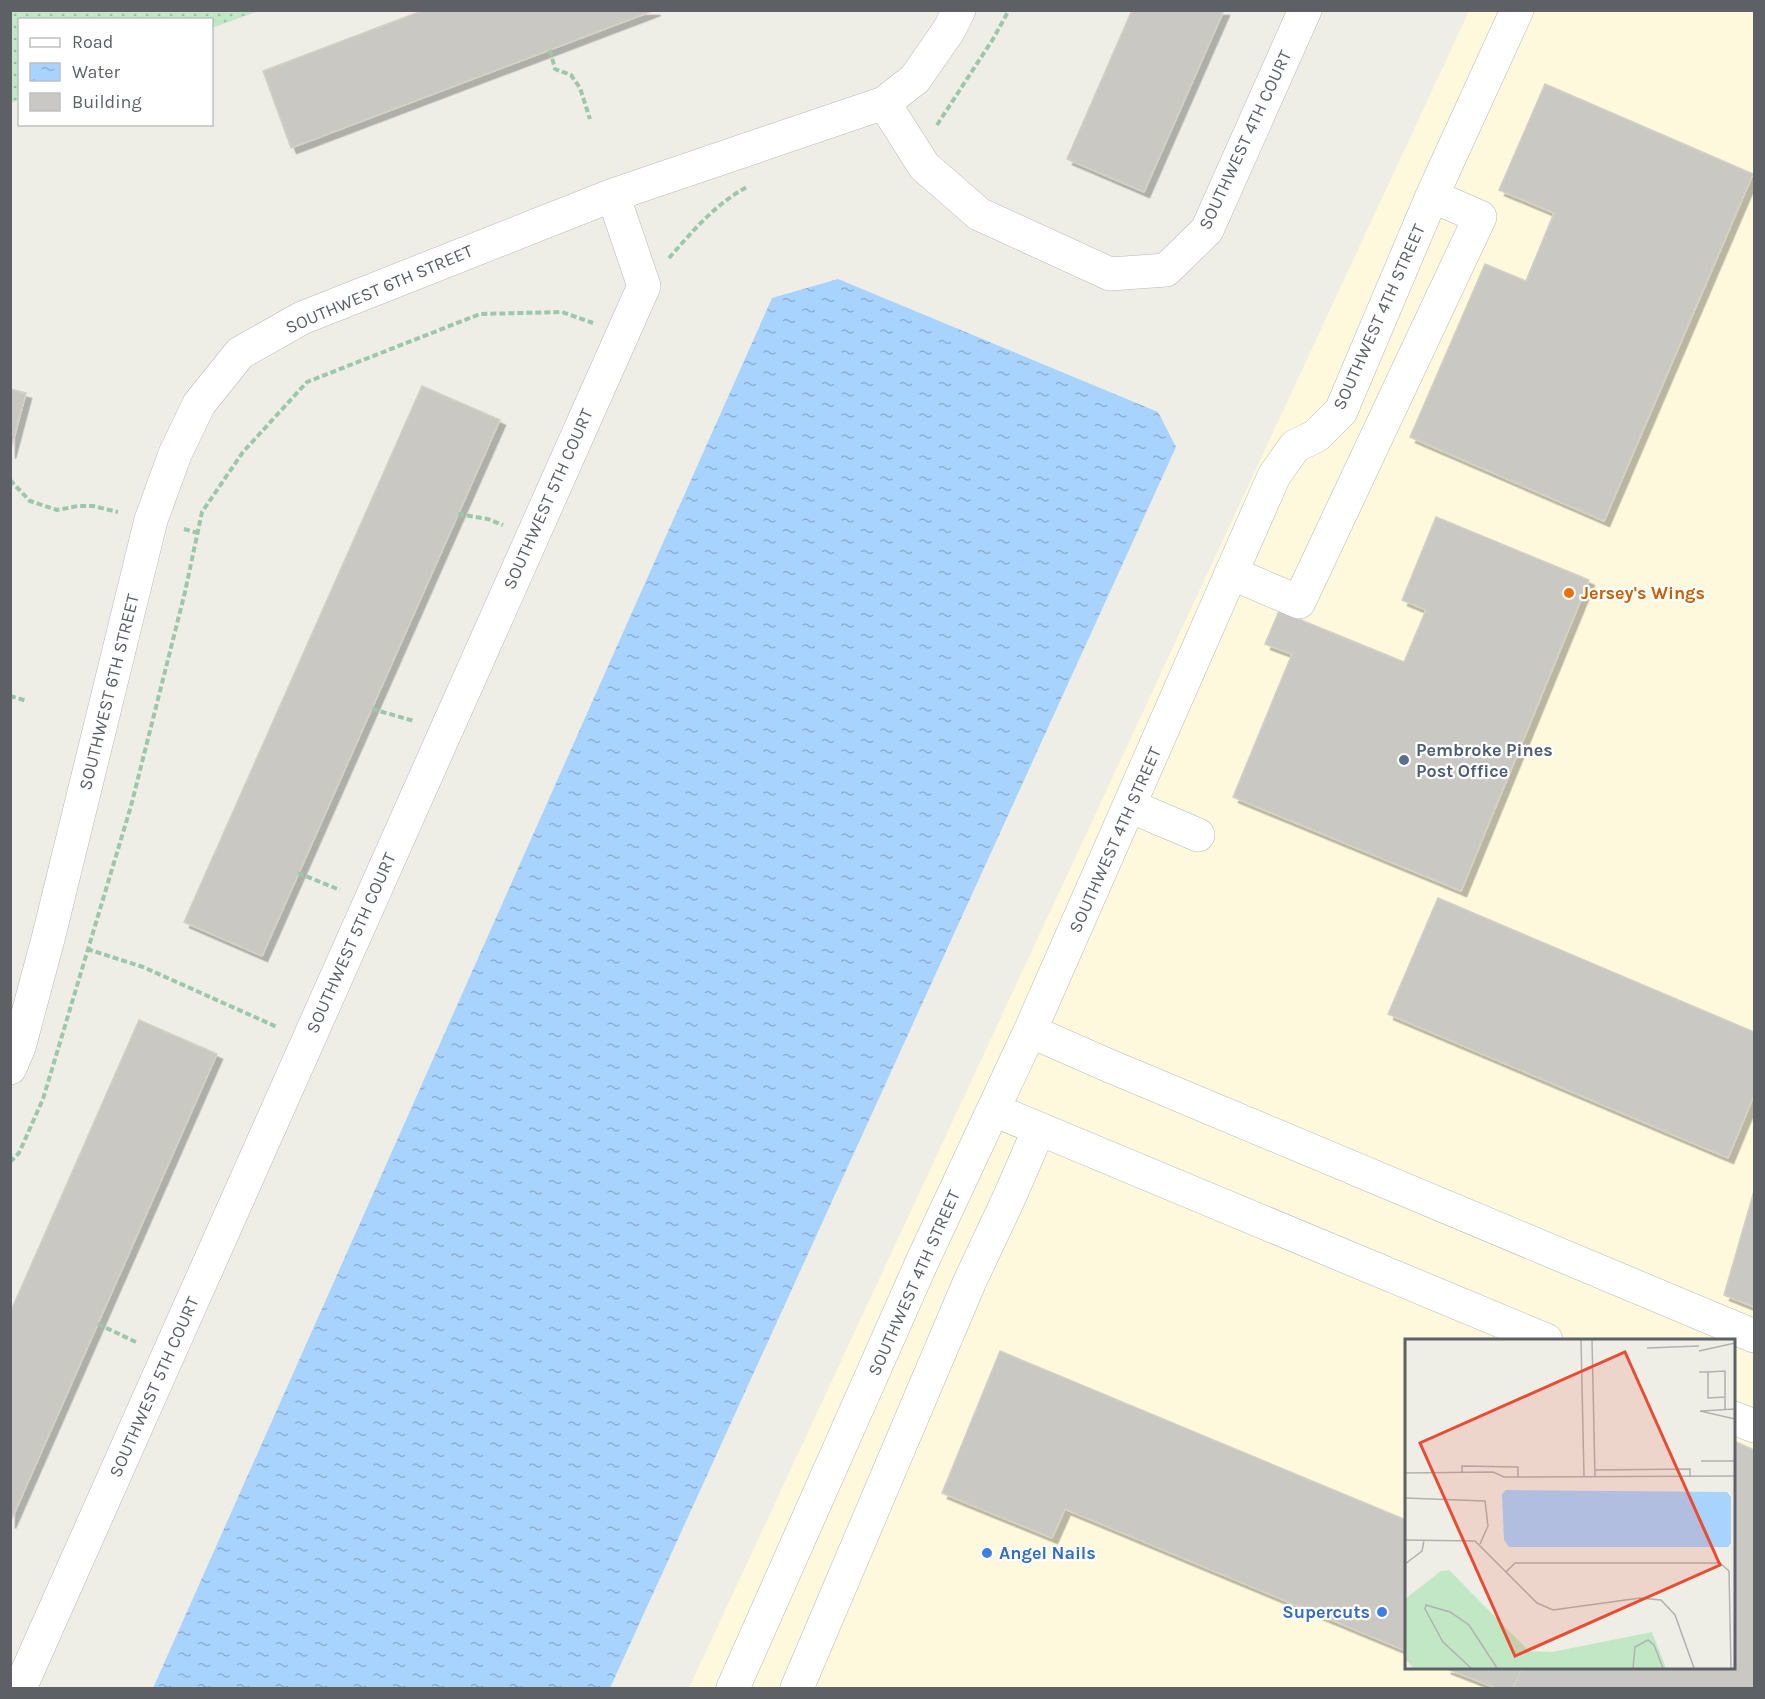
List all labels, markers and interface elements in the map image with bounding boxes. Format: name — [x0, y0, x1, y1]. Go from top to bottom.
legend — [18, 18, 213, 126]
text: Road — [72, 31, 113, 53]
street label: SOUTHWEST 4TH COURT — [1194, 47, 1296, 233]
text: Water — [72, 61, 120, 83]
text: Building — [72, 91, 142, 113]
street label: SOUTHWEST 4TH STREET — [1328, 221, 1430, 413]
street label: SOUTHWEST 6TH STREET — [282, 240, 476, 338]
street label: SOUTHWEST 5TH COURT — [498, 405, 598, 593]
place label: Jersey's Wings — [1581, 582, 1705, 604]
marker: Jersey's Wings — [1562, 586, 1576, 600]
street label: SOUTHWEST 6TH STREET — [74, 592, 144, 792]
place label: Pembroke Pines Post Office — [1416, 739, 1553, 782]
street label: SOUTHWEST 4TH STREET — [1064, 744, 1166, 936]
marker: Pembroke Pines Post Office — [1397, 753, 1411, 767]
street label: SOUTHWEST 5TH COURT — [301, 849, 401, 1037]
street label: SOUTHWEST 4TH STREET — [863, 1187, 965, 1379]
street label: SOUTHWEST 5TH COURT — [104, 1293, 204, 1481]
inset map — [1405, 1339, 1735, 1669]
place label: Angel Nails — [999, 1542, 1096, 1564]
marker: Angel Nails — [980, 1546, 994, 1560]
place label: Supercuts — [1282, 1601, 1370, 1623]
marker: Supercuts — [1375, 1605, 1389, 1619]

